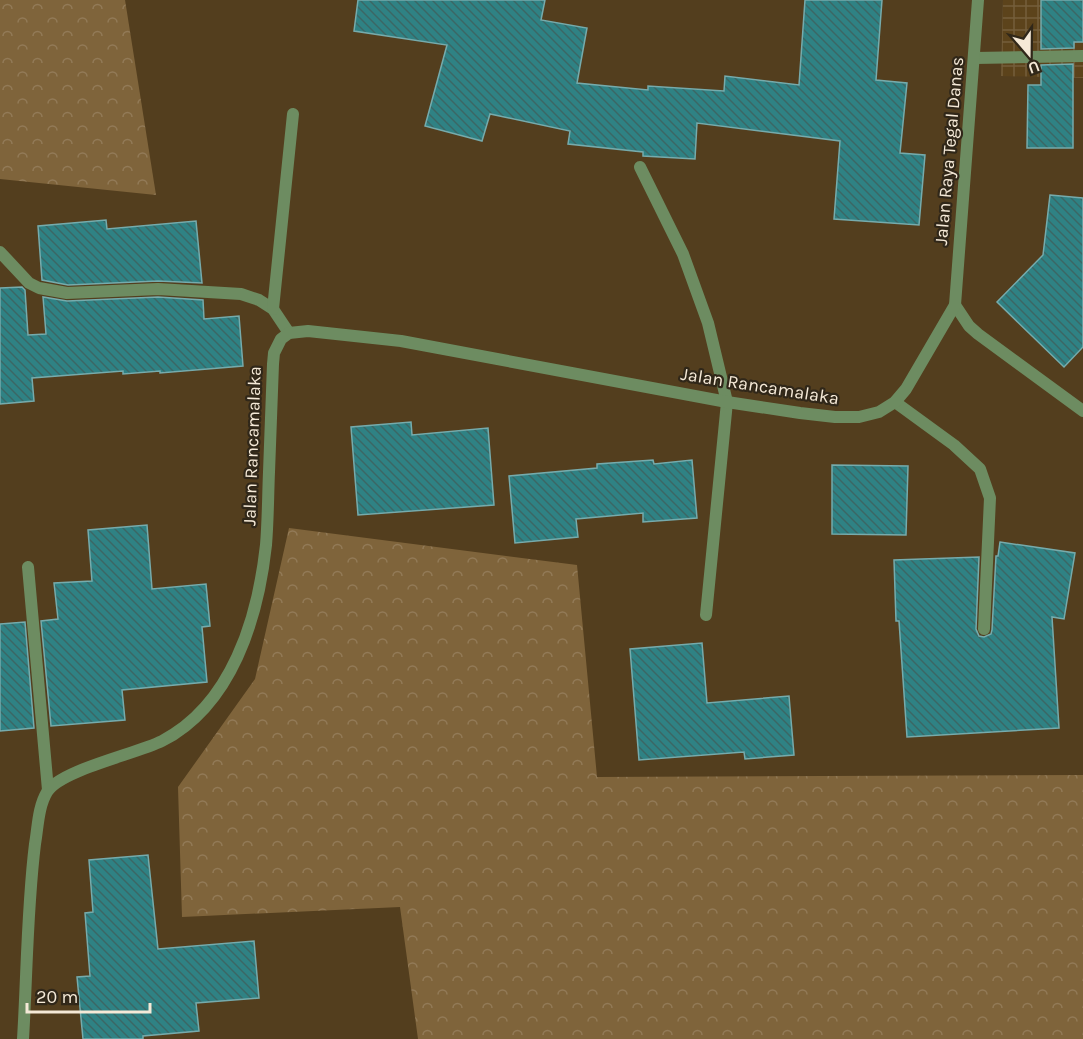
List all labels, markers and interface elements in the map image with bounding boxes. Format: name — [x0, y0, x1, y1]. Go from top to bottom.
north arrow — [999, 24, 1059, 84]
street label: Jalan Raya Tegal Danas — [930, 56, 968, 246]
text: U — [1026, 57, 1042, 78]
street label: Jalan Rancamalaka — [679, 363, 841, 409]
street label: Jalan Rancamalaka — [238, 366, 266, 526]
scale bar — [27, 976, 150, 1014]
text: 20 m — [36, 986, 78, 1008]

